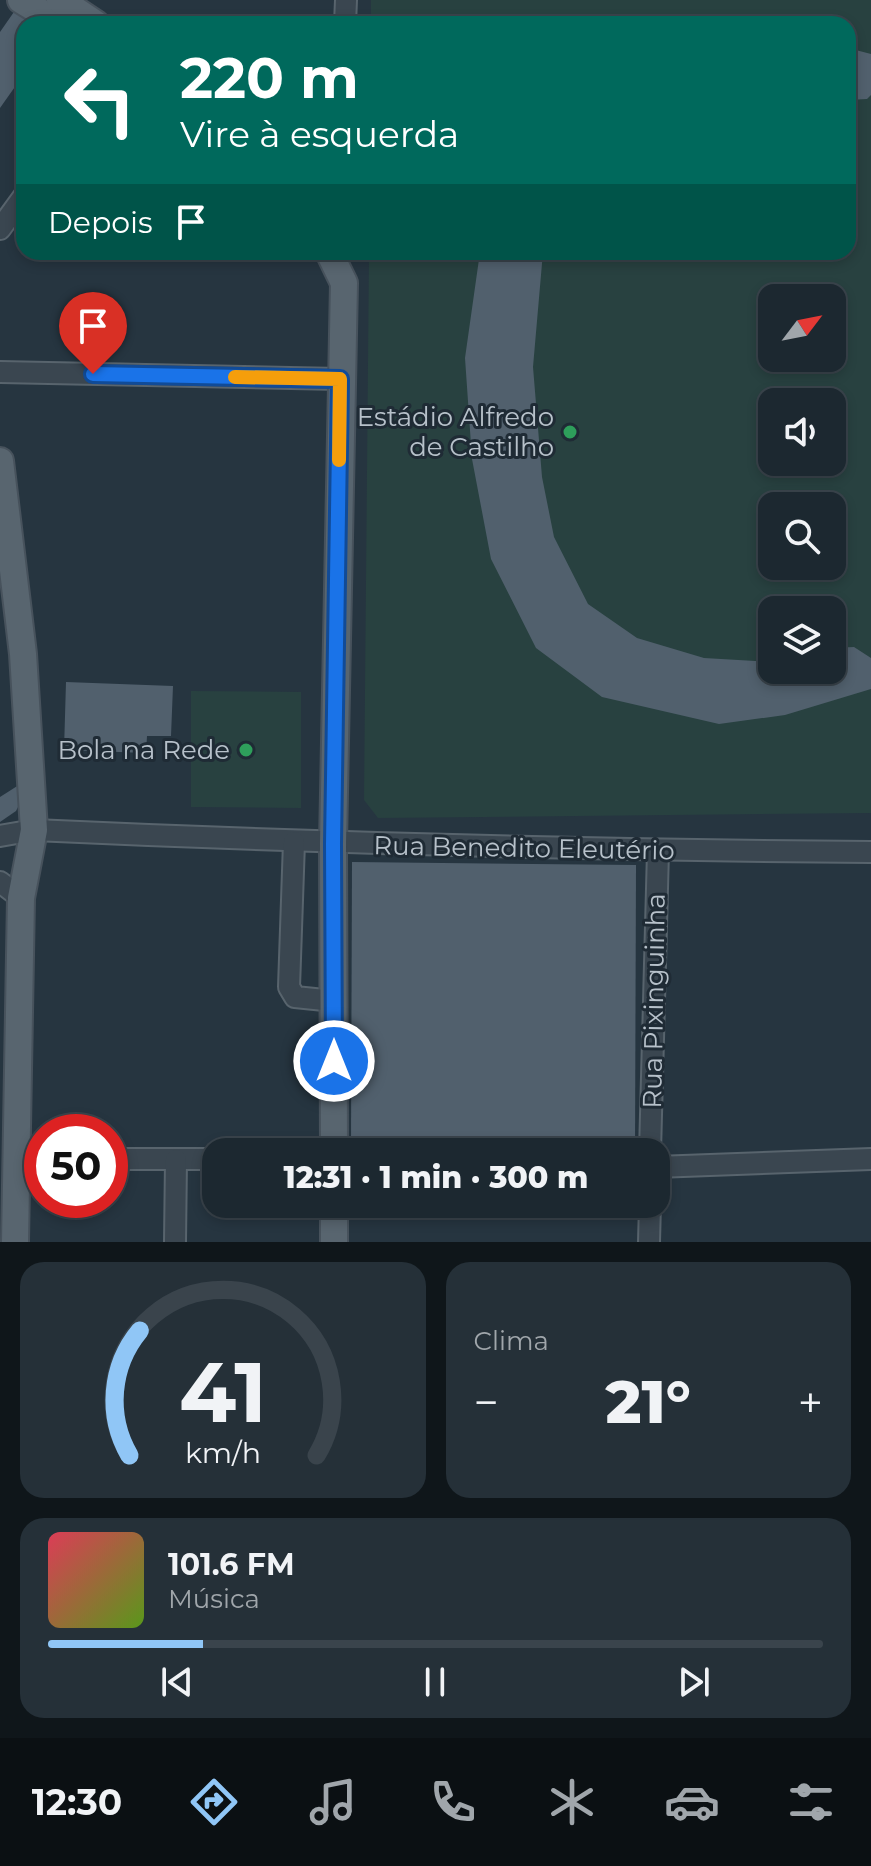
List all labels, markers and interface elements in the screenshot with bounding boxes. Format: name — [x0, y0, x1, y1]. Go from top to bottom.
text: 220 m — [180, 44, 359, 112]
icon: left — [48, 48, 152, 152]
text: Vire à esquerda — [180, 112, 459, 156]
icon: arrive — [169, 200, 213, 244]
text: Depois — [48, 204, 153, 241]
north arrow — [758, 284, 846, 372]
map controls — [758, 284, 846, 684]
pin — [59, 292, 127, 374]
icon: arrive — [71, 304, 115, 348]
button: sound — [758, 388, 846, 476]
place label: Estádio Alfredo de Castilho — [357, 401, 554, 463]
marker: Estádio Alfredo de Castilho — [561, 423, 579, 441]
button: search — [758, 492, 846, 580]
button: layers — [758, 596, 846, 684]
place label: Bola na Rede — [57, 734, 230, 766]
marker: Bola na Rede — [237, 741, 255, 759]
street label: Rua Benedito Eleutério — [373, 829, 675, 867]
street label: Rua Pixinguinha — [636, 893, 672, 1109]
position arrow — [292, 1019, 376, 1103]
speed limit sign: 50 — [24, 1114, 128, 1218]
text: 12:31 · 1 min · 300 m — [284, 1159, 588, 1196]
text: Clima — [474, 1325, 549, 1357]
text: 41 — [179, 1341, 267, 1443]
text: 21° — [606, 1365, 691, 1438]
text: − — [474, 1375, 499, 1429]
text: + — [798, 1375, 823, 1429]
text: km/h — [185, 1435, 261, 1470]
text: 101.6 FM — [168, 1546, 295, 1583]
text: Música — [168, 1583, 260, 1615]
icon: previous — [155, 1660, 199, 1704]
icon: pause — [413, 1660, 457, 1704]
icon: next — [672, 1660, 716, 1704]
icon: directions — [186, 1774, 242, 1830]
icon: music — [305, 1774, 361, 1830]
icon: phone — [425, 1774, 481, 1830]
icon: climate — [544, 1774, 600, 1830]
icon: car — [664, 1774, 720, 1830]
icon: filters — [783, 1774, 839, 1830]
text: 12:30 — [32, 1780, 122, 1824]

